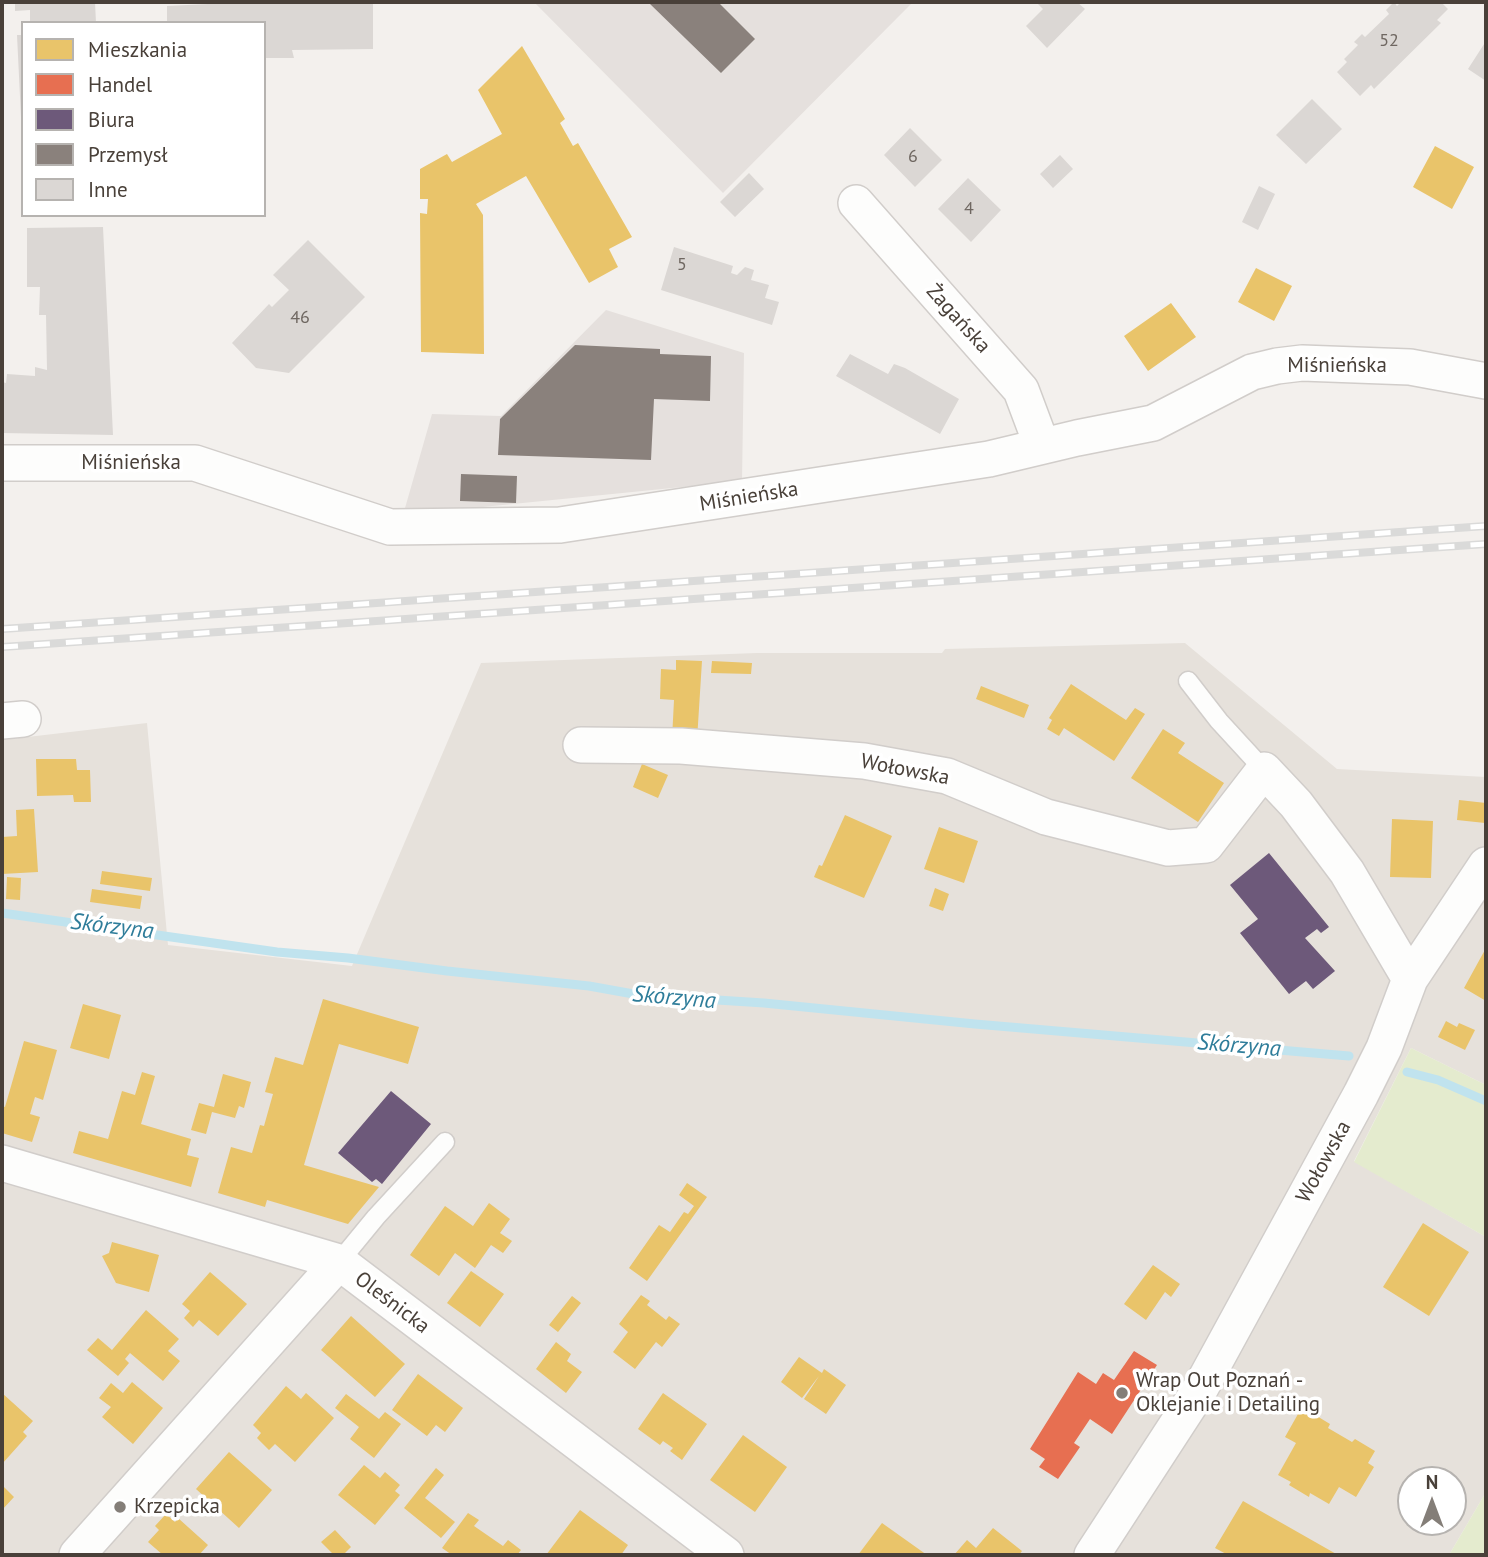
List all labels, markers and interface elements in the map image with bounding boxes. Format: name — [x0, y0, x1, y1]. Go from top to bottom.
legend — [21, 21, 266, 217]
house number: 52 — [1379, 30, 1399, 52]
text: Mieszkania — [88, 36, 187, 63]
text: Handel — [88, 71, 152, 98]
text: Biura — [88, 106, 135, 133]
text: Przemysł — [88, 141, 168, 168]
house number: 6 — [908, 146, 918, 168]
text: Inne — [88, 176, 128, 203]
house number: 4 — [964, 198, 974, 220]
house number: 5 — [677, 254, 687, 276]
street label: Żagańska — [921, 279, 995, 359]
house number: 46 — [290, 307, 310, 329]
street label: Miśnieńska — [1287, 353, 1387, 379]
street label: Miśnieńska — [81, 450, 181, 476]
street label: Miśnieńska — [698, 477, 800, 517]
street label: Wołowska — [859, 749, 951, 791]
water label: Skórzyna — [69, 908, 155, 946]
water label: Skórzyna — [631, 981, 717, 1015]
water label: Skórzyna — [1196, 1029, 1282, 1063]
street label: Wołowska — [1291, 1117, 1357, 1207]
street label: Oleśnicka — [350, 1267, 434, 1339]
place label: Wrap Out Poznań - Oklejanie i Detailing — [1136, 1368, 1320, 1418]
marker: Wrap Out Poznań - Oklejanie i Detailing — [1114, 1385, 1130, 1401]
north arrow — [1397, 1466, 1467, 1536]
text: N — [1426, 1470, 1438, 1494]
place label: Krzepicka — [134, 1494, 220, 1520]
marker: Krzepicka — [112, 1499, 128, 1515]

